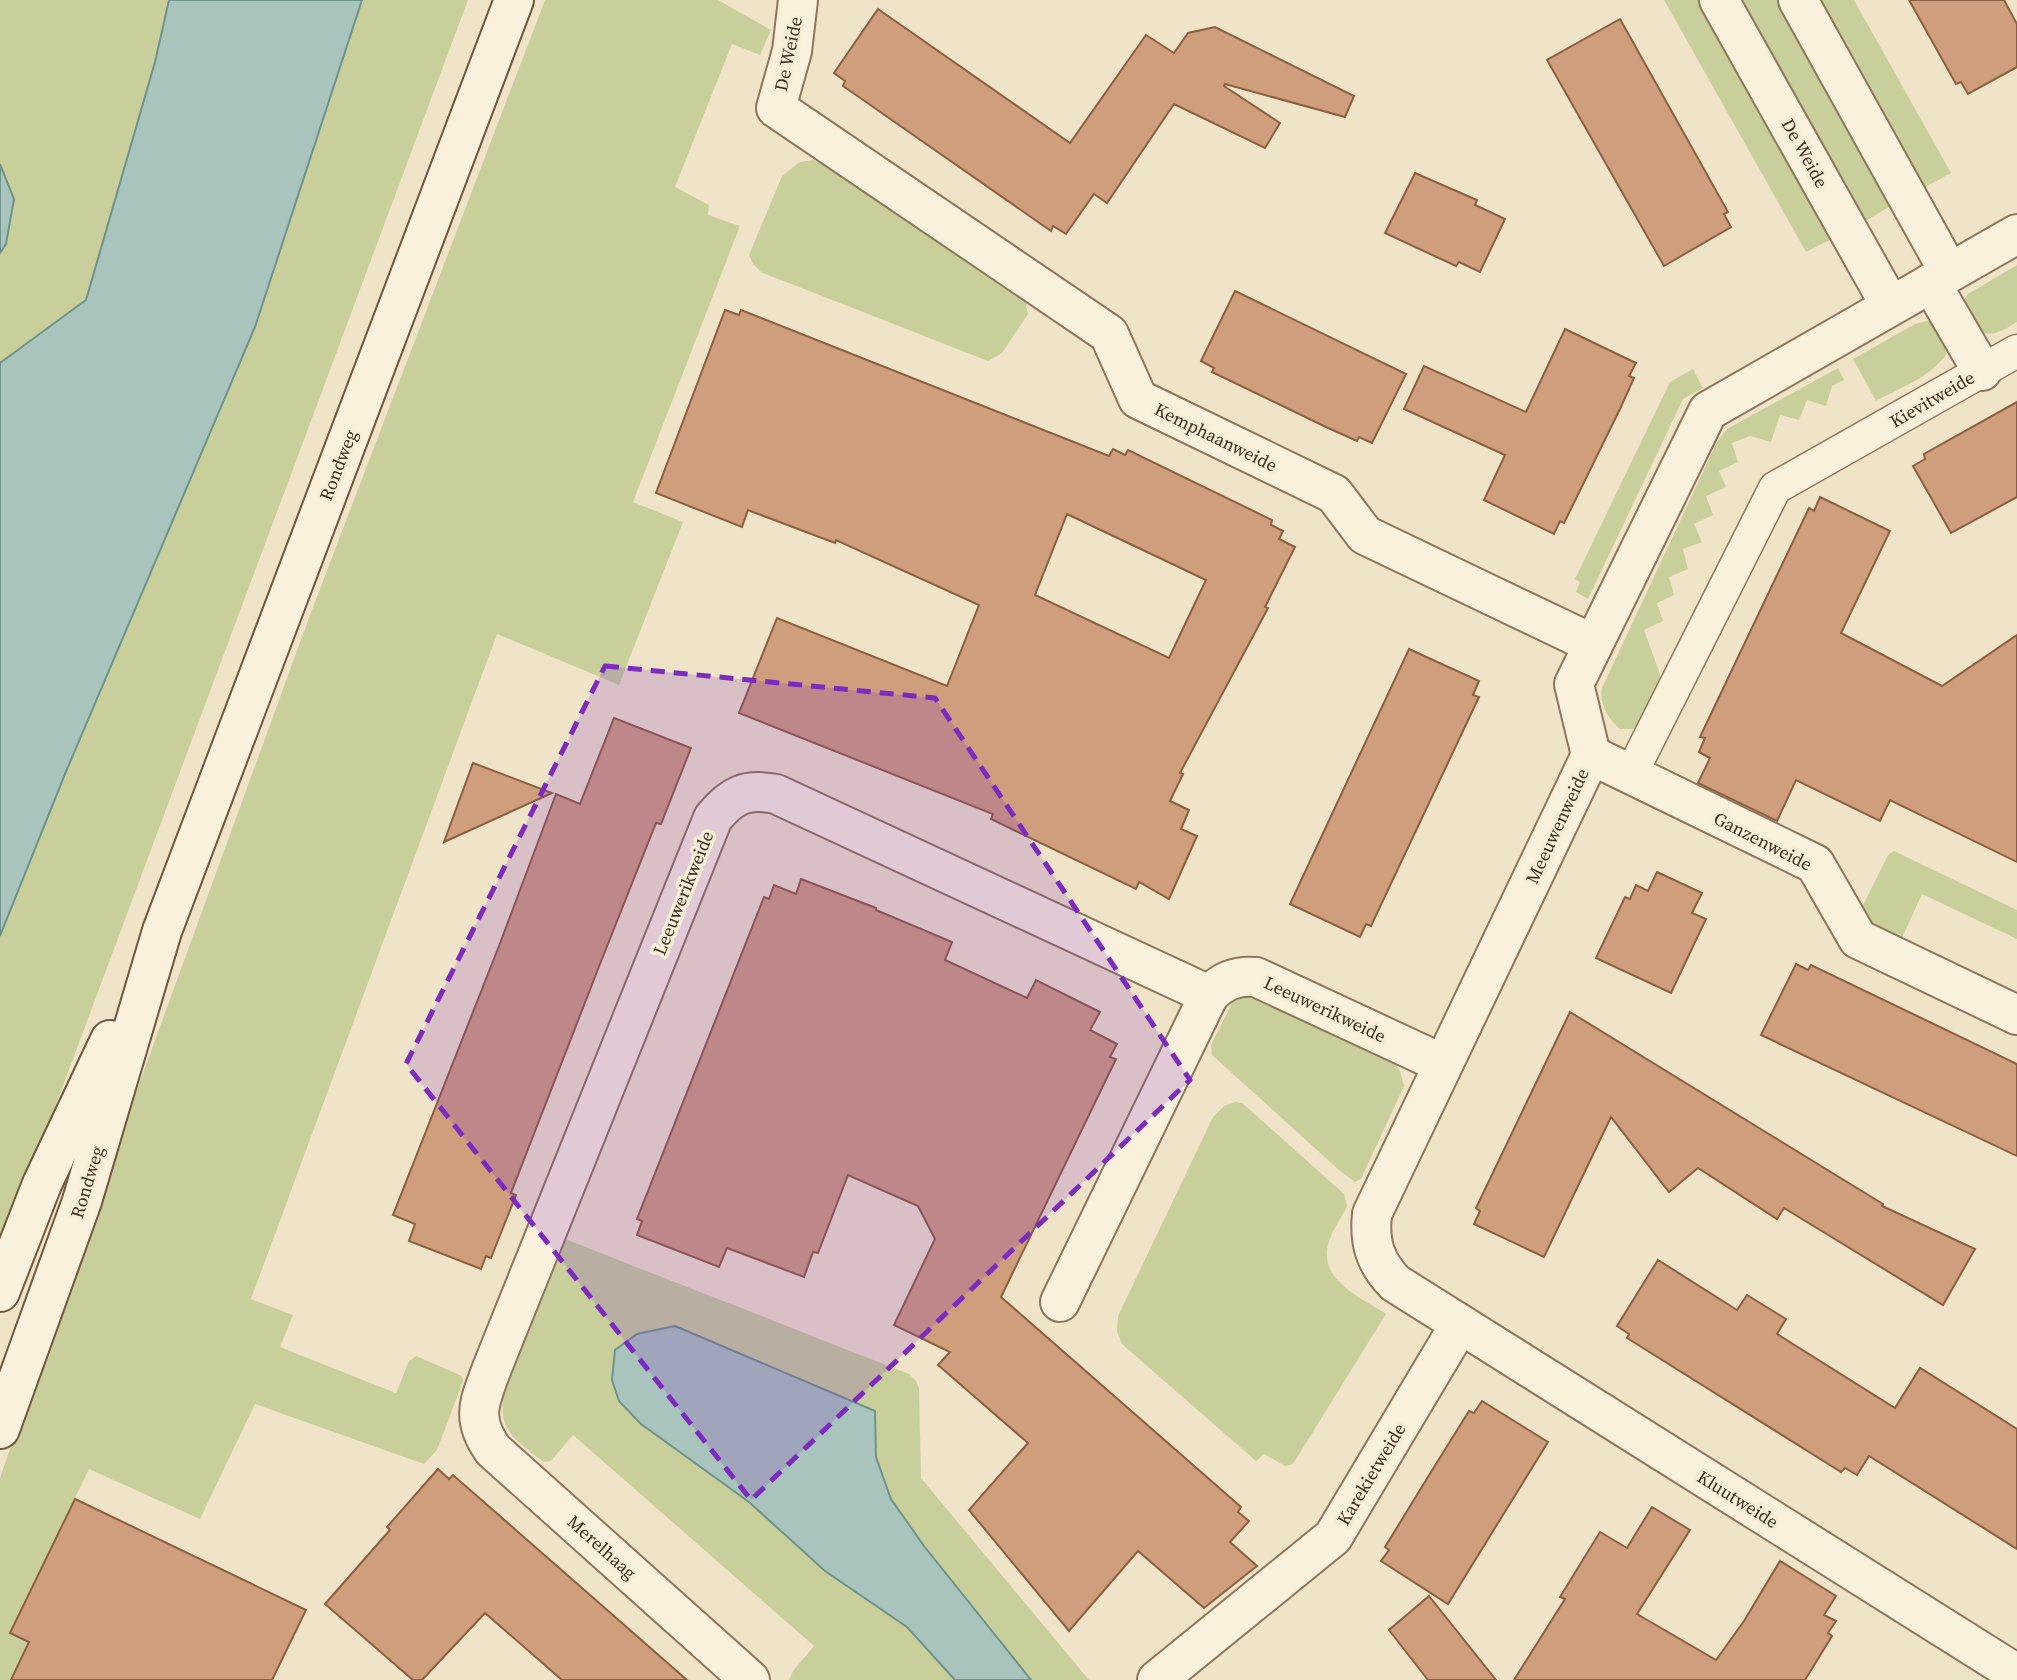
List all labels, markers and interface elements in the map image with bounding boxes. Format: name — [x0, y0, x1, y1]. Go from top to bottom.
street label: De Weide — [768, 14, 808, 94]
street label: De Weide — [1776, 114, 1834, 192]
street label: Kievitweide — [1885, 365, 1979, 433]
street label: Kemphaanweide — [1150, 396, 1282, 478]
street label: Rondweg — [313, 426, 363, 504]
street label: Meeuwenweide — [1519, 764, 1595, 888]
street label: Ganzenweide — [1710, 805, 1816, 877]
street label: Leeuwerikweide — [647, 827, 719, 959]
street label: Leeuwerikweide — [1260, 970, 1390, 1048]
street label: Rondweg — [64, 1143, 110, 1221]
street label: Karekietweide — [1331, 1418, 1411, 1530]
street label: Kluutweide — [1693, 1464, 1783, 1534]
street label: Merelhaag — [562, 1509, 642, 1585]

